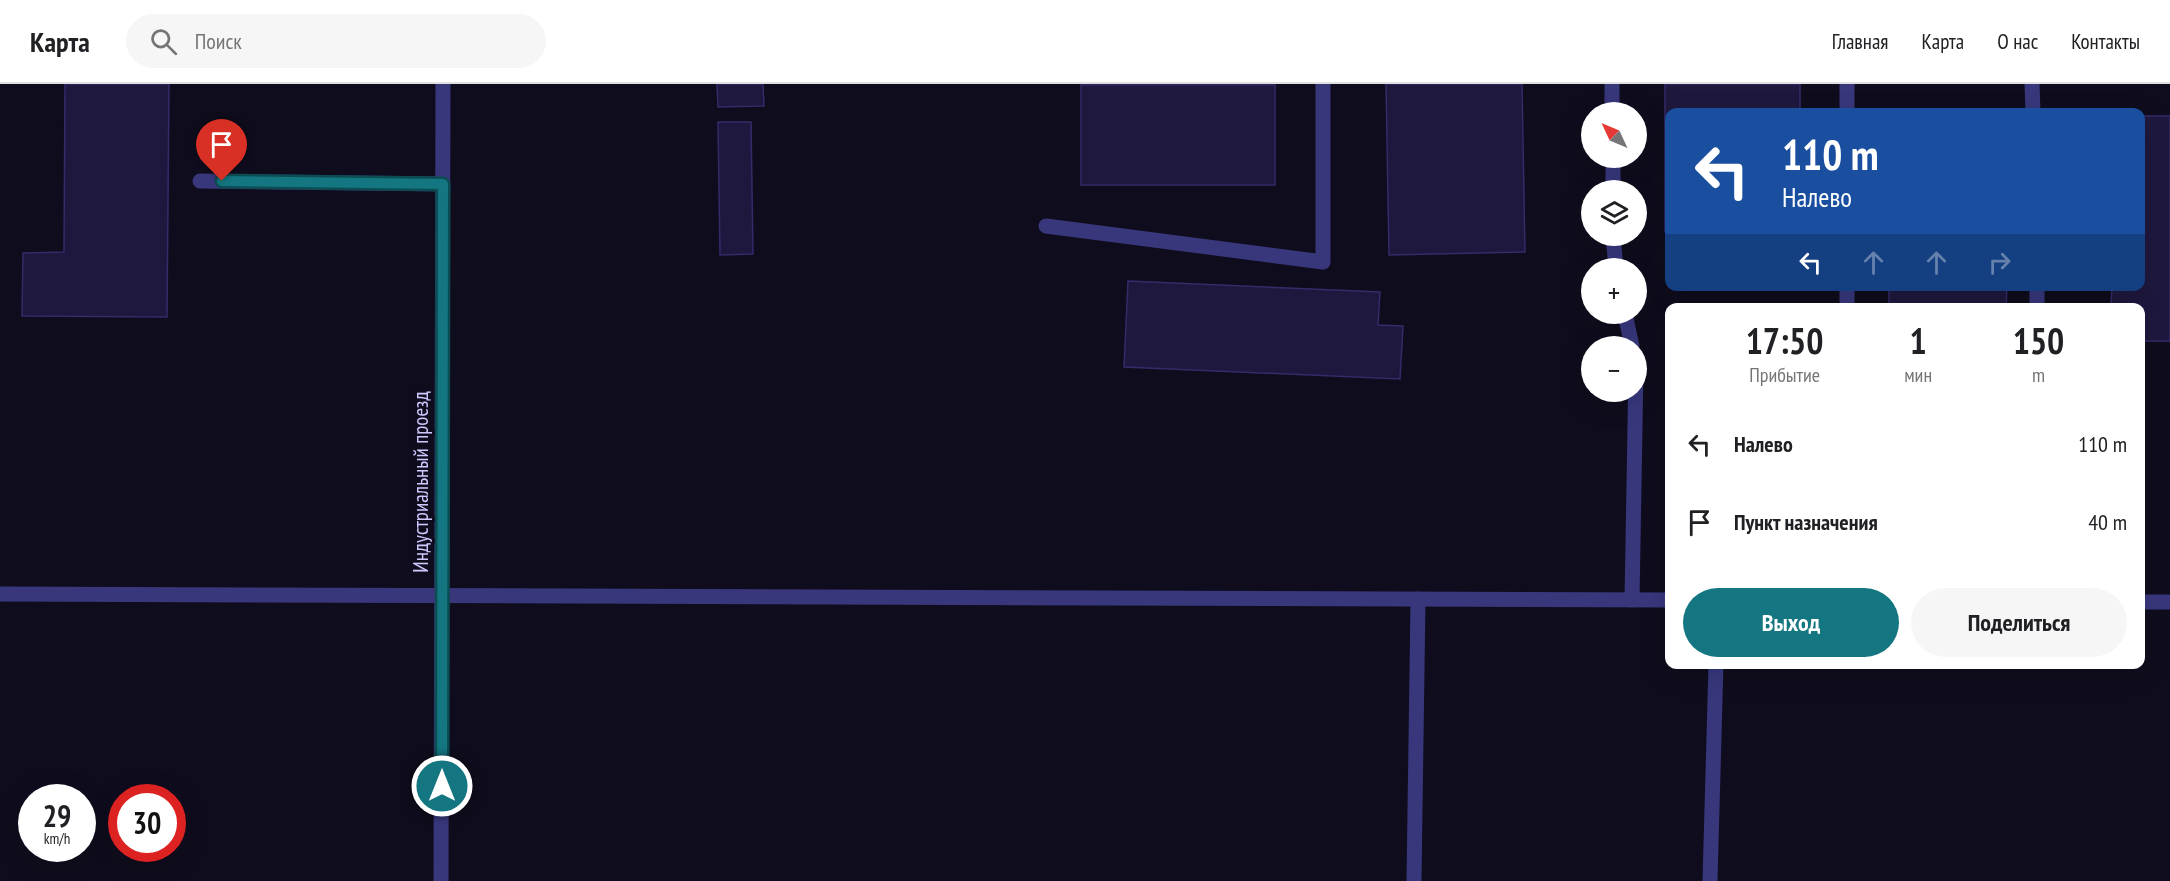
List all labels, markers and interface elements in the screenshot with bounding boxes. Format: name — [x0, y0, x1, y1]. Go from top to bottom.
search box — [126, 14, 546, 68]
text: Карта — [30, 23, 90, 60]
icon: search — [147, 25, 180, 58]
text: Поиск — [195, 27, 242, 55]
text: Главная — [1832, 28, 1888, 55]
text: Карта — [1921, 28, 1964, 55]
text: О нас — [1997, 28, 2038, 55]
text: Контакты — [2071, 28, 2140, 55]
north arrow — [1581, 102, 1647, 168]
map controls — [1581, 102, 1647, 402]
pin — [196, 119, 247, 181]
text: 110 m — [1782, 127, 1879, 182]
icon: arrive — [205, 128, 238, 161]
icon: left — [1683, 132, 1761, 210]
button: layers — [1581, 180, 1647, 246]
text: Налево — [1782, 180, 1852, 214]
icon: left — [1794, 246, 1827, 279]
icon: ahead — [1857, 246, 1890, 279]
icon: ahead — [1920, 246, 1953, 279]
icon: right — [1983, 246, 2016, 279]
button: + — [1581, 258, 1647, 324]
text: 17:50 — [1746, 317, 1824, 364]
text: 1 — [1910, 317, 1927, 364]
text: 150 — [2013, 317, 2064, 364]
button: − — [1581, 336, 1647, 402]
text: Прибытие — [1749, 362, 1820, 388]
text: мин — [1904, 362, 1932, 388]
text: m — [2032, 362, 2045, 388]
street label: Индустриальный проезд — [407, 391, 434, 573]
icon: left — [1683, 428, 1716, 461]
text: Налево — [1734, 430, 1793, 458]
text: 110 m — [2078, 430, 2127, 458]
icon: arrive — [1683, 506, 1716, 539]
text: Пункт назначения — [1734, 508, 1878, 536]
text: 40 m — [2088, 508, 2127, 536]
button: Выход — [1683, 588, 1899, 657]
button: Поделиться — [1911, 588, 2127, 657]
position arrow — [410, 754, 474, 818]
speed limit sign: 30 — [108, 784, 186, 862]
text: 29 — [43, 796, 71, 835]
text: km/h — [44, 829, 70, 848]

